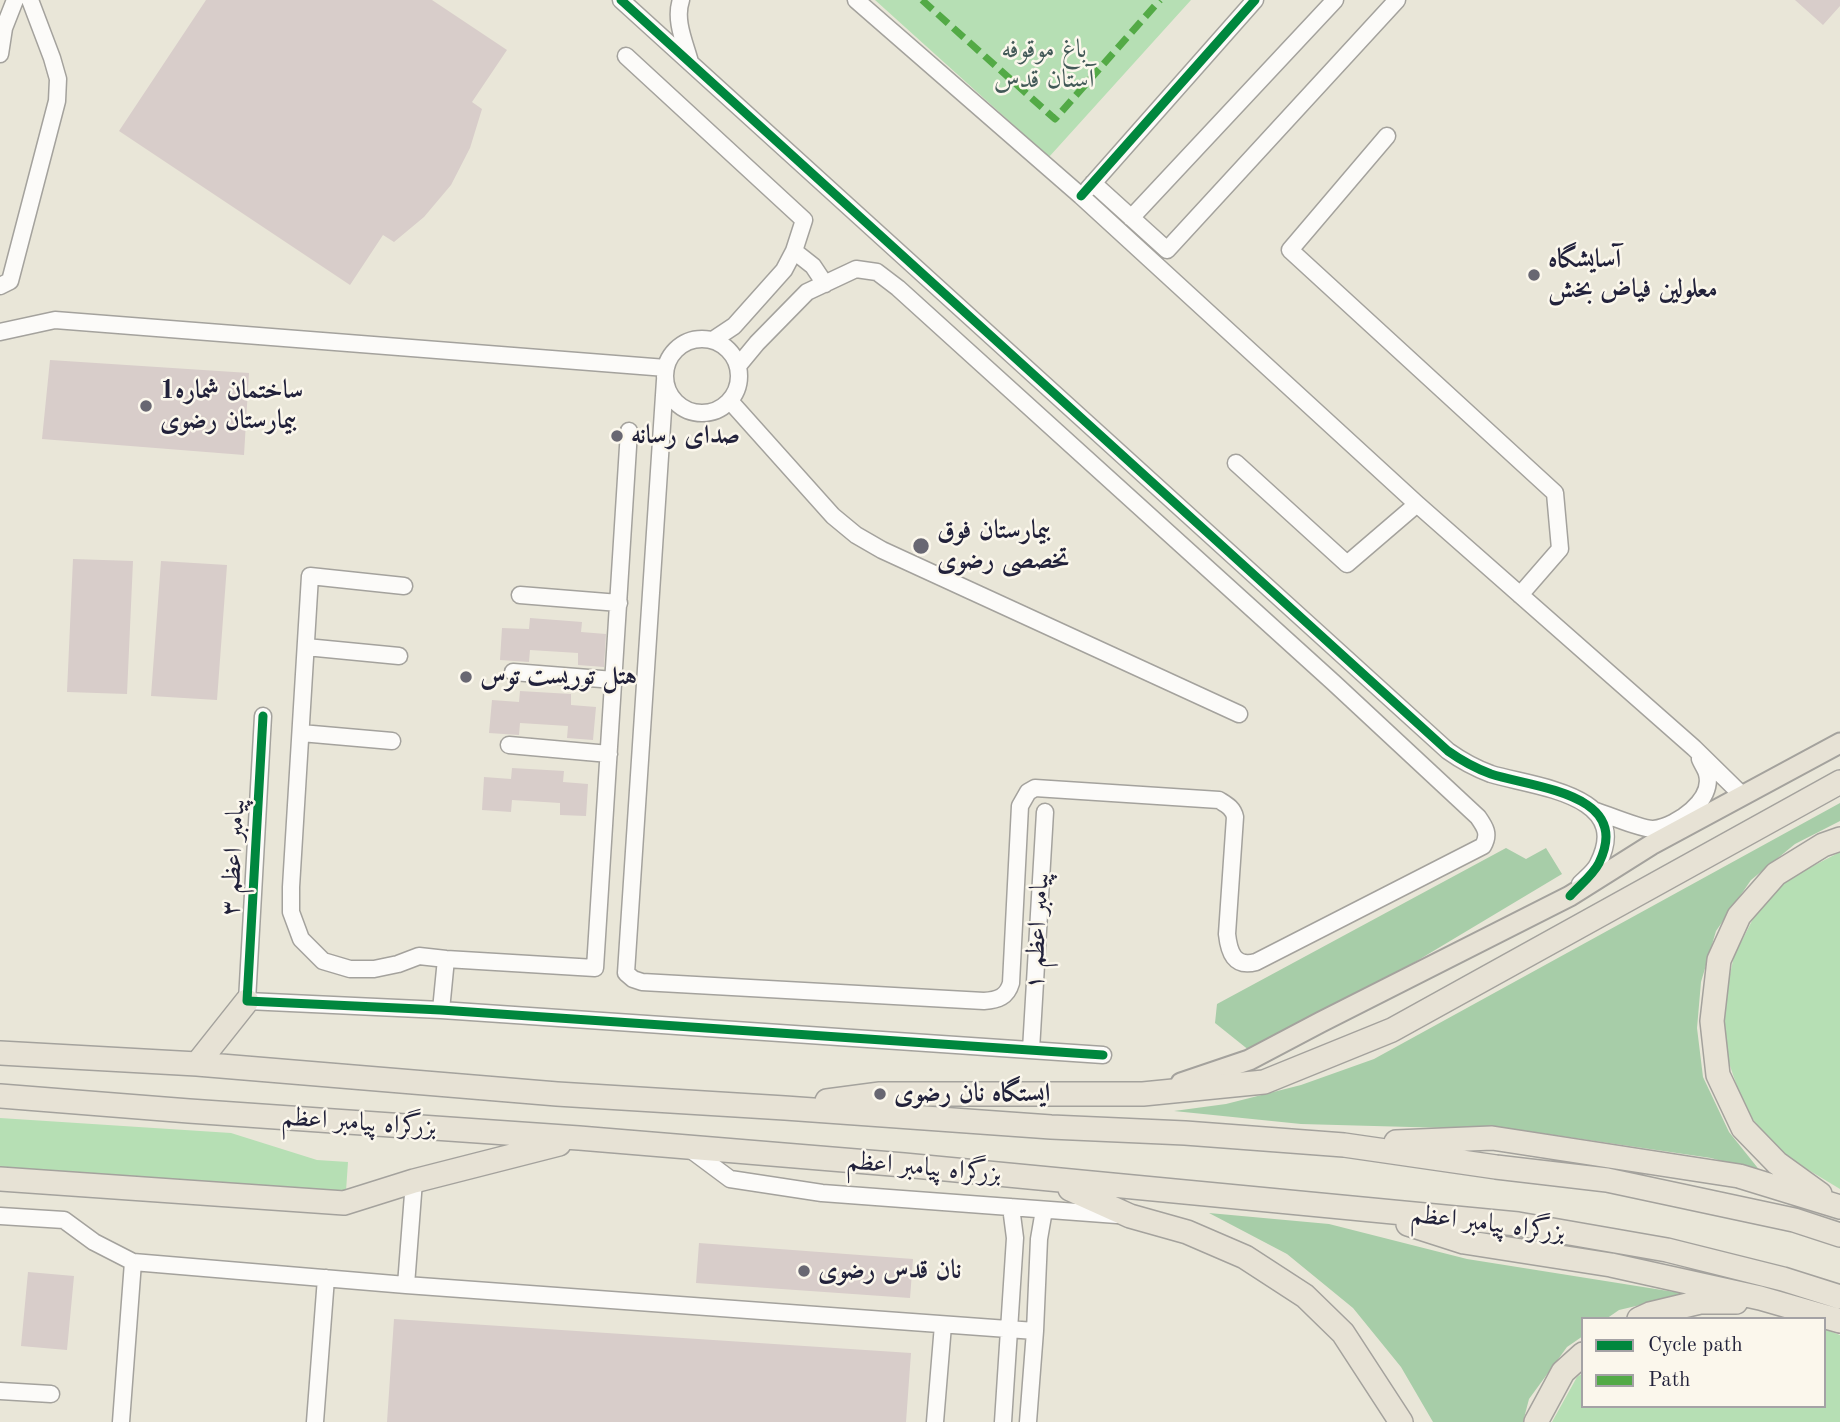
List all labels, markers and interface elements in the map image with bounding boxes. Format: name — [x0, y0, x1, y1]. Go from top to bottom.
park label: باغ موقوفه آستان قدس — [994, 34, 1094, 96]
place label: آسایشگاه معلولین فیاض بخش — [1548, 244, 1718, 306]
marker: آسایشگاه معلولین فیاض بخش — [1526, 267, 1542, 283]
place label: ساختمان شماره1 بیمارستان رضوی — [160, 375, 303, 436]
marker: ساختمان شماره1 بیمارستان رضوی — [138, 398, 154, 414]
place label: صدای رسانه — [631, 420, 740, 452]
marker: صدای رسانه — [609, 428, 625, 444]
place label: بیمارستان فوق تخصصی رضوی — [937, 515, 1069, 576]
marker: بیمارستان فوق تخصصی رضوی — [911, 536, 931, 556]
place label: هتل توریست توس — [480, 661, 637, 693]
marker: هتل توریست توس — [458, 669, 474, 685]
street label: پیامبر اعظم ۳ — [215, 797, 253, 917]
street label: پیامبر اعظم ۱ — [1019, 871, 1057, 991]
place label: ایستگاه نان رضوی — [894, 1078, 1050, 1110]
marker: ایستگاه نان رضوی — [872, 1086, 888, 1102]
street label: بزرگراه پیامبر اعظم — [281, 1102, 437, 1144]
street label: بزرگراه پیامبر اعظم — [845, 1146, 1003, 1190]
street label: بزرگراه پیامبر اعظم — [1409, 1199, 1567, 1249]
place label: نان قدس رضوی — [818, 1255, 961, 1287]
marker: نان قدس رضوی — [796, 1263, 812, 1279]
legend — [1581, 1317, 1826, 1408]
text: Cycle path — [1648, 1335, 1743, 1356]
text: Path — [1648, 1370, 1691, 1391]

